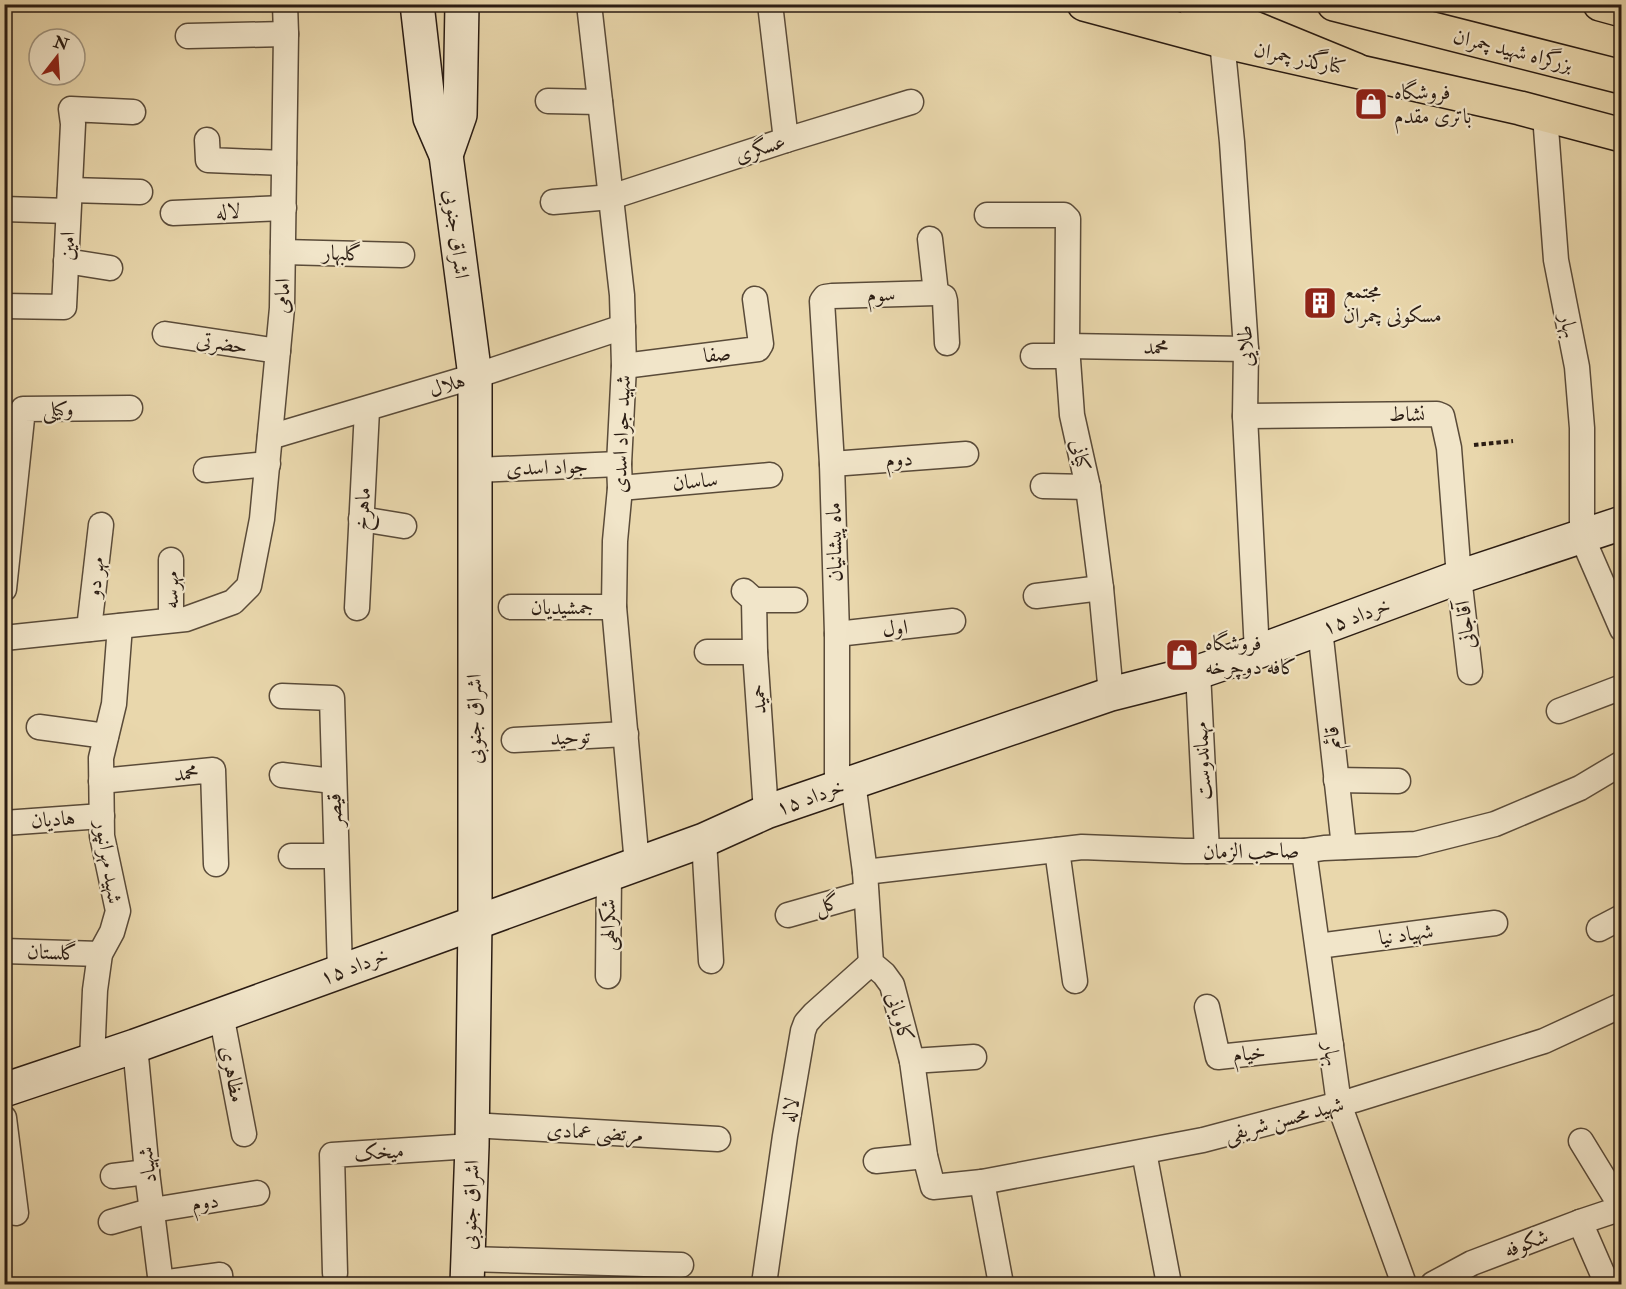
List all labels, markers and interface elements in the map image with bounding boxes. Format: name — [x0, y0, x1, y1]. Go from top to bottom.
street label: بزرگراه شهید چمران — [1450, 22, 1576, 78]
north arrow — [27, 27, 87, 87]
text: N — [50, 32, 72, 55]
street label: کنارگذر چمران — [1251, 34, 1349, 81]
place label: فروشگاه باتری مقدم — [1394, 79, 1472, 134]
shop icon: فروشگاه باتری مقدم — [1353, 86, 1389, 122]
street label: عسگری — [731, 128, 789, 169]
street label: اشراق جنوبی — [437, 188, 475, 281]
street label: لاله — [215, 197, 241, 226]
street label: امین — [53, 231, 82, 261]
street label: گلبهار — [320, 239, 362, 268]
street label: امامی — [268, 278, 297, 314]
place label: مجتمع مسکونی چمران — [1343, 278, 1442, 329]
street label: سوم — [866, 281, 896, 312]
building icon: مجتمع مسکونی چمران — [1302, 285, 1338, 321]
street label: بهار — [1553, 310, 1584, 341]
street label: طلایی — [1231, 325, 1260, 367]
street label: حضرتی — [194, 326, 249, 361]
street label: محمد — [1143, 334, 1169, 361]
street label: صفا — [702, 339, 732, 370]
street label: هلال — [426, 367, 469, 404]
street label: شهید جواد اسدی — [606, 374, 637, 494]
street label: وکیلی — [42, 396, 74, 425]
street label: نشاط — [1389, 401, 1425, 428]
street label: کیانی — [1064, 437, 1097, 474]
street label: دوم — [884, 445, 914, 478]
street label: جواد اسدی — [506, 453, 588, 482]
street label: ساسان — [671, 466, 719, 497]
street label: ماهرخ — [348, 487, 382, 532]
street label: ماه پیشانیان — [820, 502, 849, 582]
street label: مهر دو — [80, 555, 111, 601]
street label: مهرسه — [158, 571, 185, 609]
street label: ۱۵ خرداد — [1318, 592, 1394, 641]
street label: جمشیدیان — [530, 594, 594, 621]
street label: آقاجانی — [1449, 597, 1482, 651]
street label: اول — [881, 614, 909, 643]
place label: فروشگاه کافه دوچرخه — [1205, 630, 1297, 681]
shop icon: فروشگاه کافه دوچرخه — [1164, 637, 1200, 673]
street label: اشراق جنوبی — [461, 674, 489, 764]
street label: حمید — [744, 683, 773, 715]
street label: مهماندوست — [1187, 721, 1218, 801]
street label: توحید — [549, 723, 592, 752]
street label: قائم — [1318, 724, 1351, 751]
street label: محمد — [172, 759, 200, 788]
street label: ۱۵ خرداد — [772, 773, 848, 822]
street label: قیصر — [320, 793, 349, 829]
street label: هادیان — [30, 804, 76, 835]
street label: شهید مهرانپور — [88, 816, 128, 906]
street label: صاحب الزمان — [1203, 837, 1299, 866]
street label: گل — [812, 888, 843, 922]
street label: شکرالهی — [595, 899, 622, 951]
street label: شهیاد نیا — [1377, 917, 1435, 952]
street label: گلستان — [26, 938, 78, 967]
street label: ۱۵ خرداد — [316, 942, 392, 991]
street label: کاویانی — [879, 989, 920, 1046]
street label: خیام — [1231, 1038, 1267, 1073]
street label: بهار — [1316, 1038, 1347, 1068]
street label: مظاهری — [214, 1043, 251, 1105]
street label: شهید محسن شریفی — [1221, 1091, 1347, 1149]
street label: لاله — [775, 1095, 806, 1125]
street label: مرتضی عمادی — [546, 1116, 644, 1150]
street label: میخک — [353, 1137, 405, 1168]
street label: شهیاد — [132, 1145, 163, 1185]
street label: اشراق جنوبی — [455, 1160, 487, 1251]
street label: دوم — [189, 1187, 221, 1222]
street label: شکوفه — [1500, 1223, 1552, 1264]

